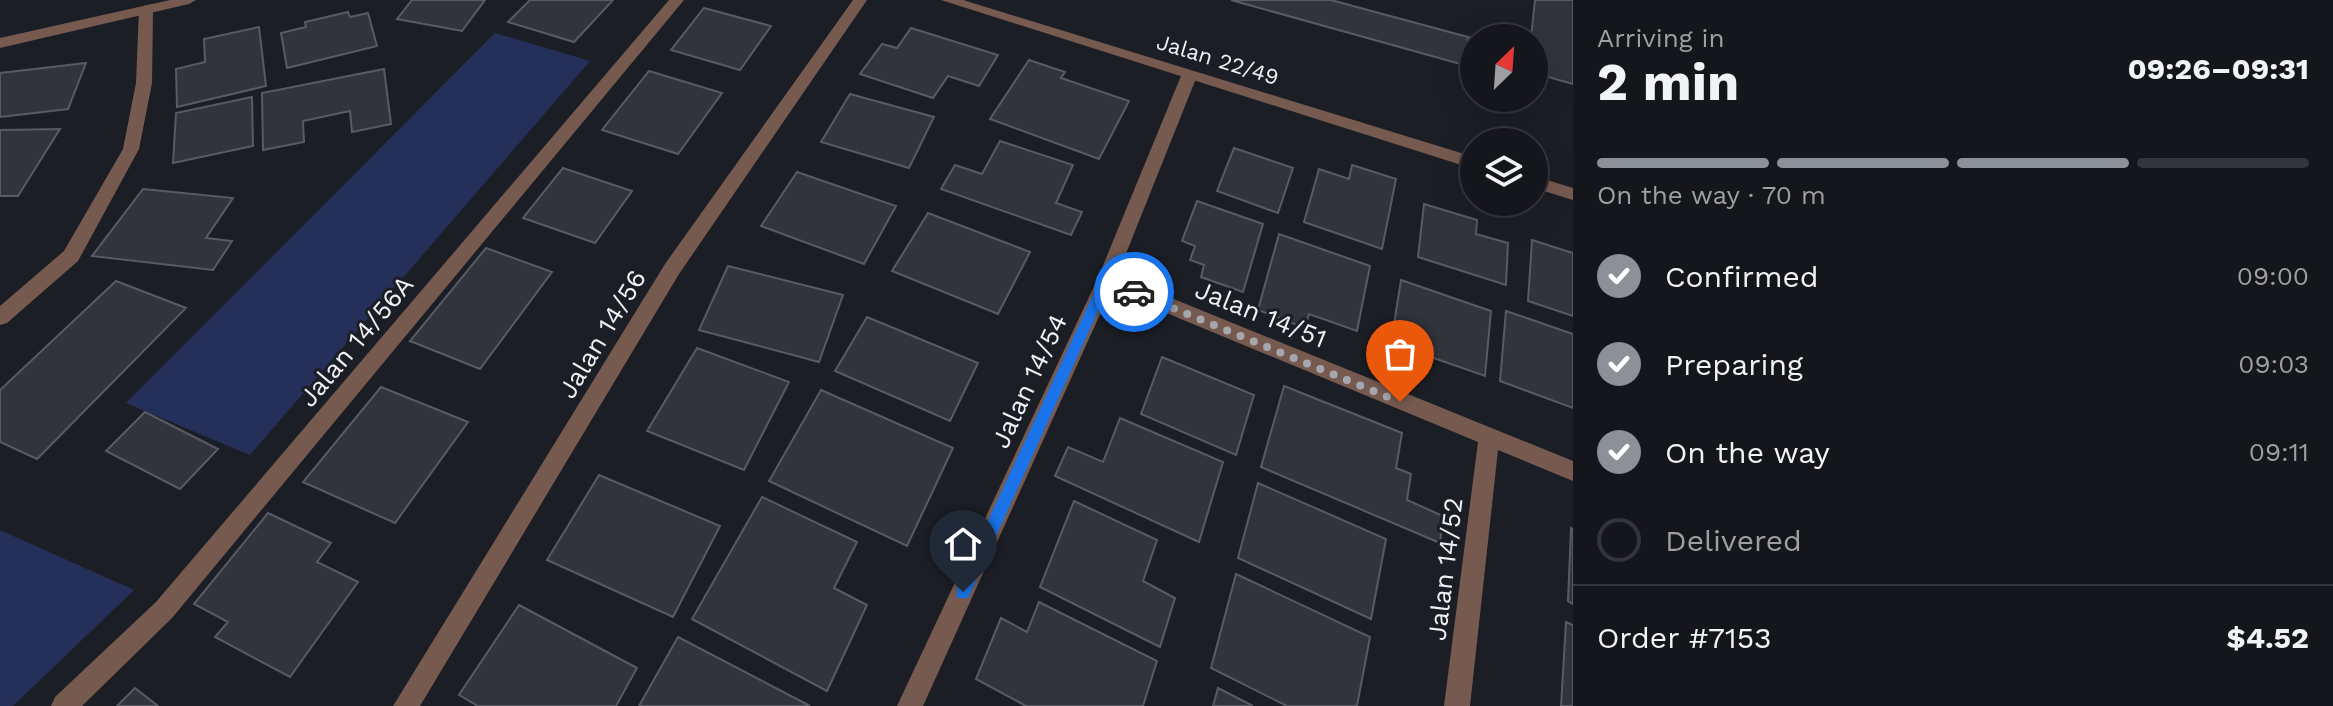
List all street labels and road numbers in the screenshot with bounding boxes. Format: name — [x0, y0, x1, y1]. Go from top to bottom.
street label: Jalan 22/49 — [1154, 29, 1282, 90]
street label: Jalan 14/56 — [552, 264, 652, 404]
street label: Jalan 14/56A — [293, 269, 419, 413]
street label: Jalan 14/51 — [1191, 274, 1331, 354]
street label: Jalan 14/54 — [985, 309, 1073, 453]
street label: Jalan 14/52 — [1421, 496, 1469, 642]

